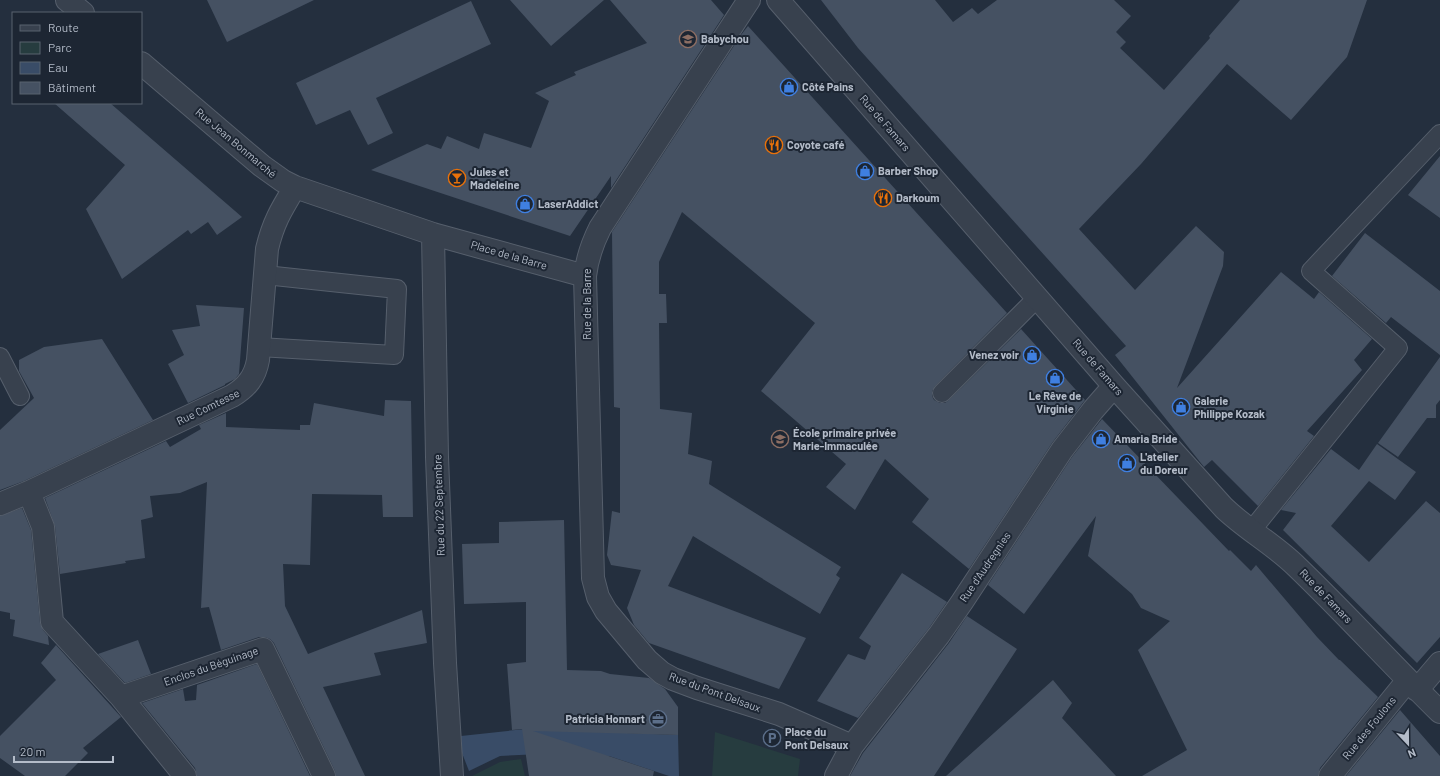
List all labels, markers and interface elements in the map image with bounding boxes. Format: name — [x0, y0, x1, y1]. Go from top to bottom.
legend — [12, 12, 142, 104]
text: Route — [48, 20, 79, 34]
school or university icon: Babychou — [678, 29, 698, 49]
place label: Babychou — [701, 32, 749, 45]
text: Parc — [48, 40, 72, 54]
text: Eau — [48, 60, 68, 74]
shop icon: Côté Pains — [779, 77, 799, 97]
text: Bâtiment — [48, 80, 96, 94]
place label: Côté Pains — [802, 80, 854, 93]
street label: Rue de Famars — [857, 92, 913, 153]
street label: Rue Jean Bonmarché — [193, 105, 279, 180]
restaurant icon: Coyote café — [764, 135, 784, 155]
place label: Coyote café — [787, 138, 844, 151]
shop icon: Barber Shop — [855, 161, 875, 181]
place label: Barber Shop — [878, 164, 938, 177]
place label: Jules et Madeleine — [470, 165, 519, 191]
bar icon: Jules et Madeleine — [447, 168, 467, 188]
restaurant icon: Darkoum — [873, 188, 893, 208]
place label: Darkoum — [896, 191, 939, 204]
shop icon: LaserAddict — [515, 194, 535, 214]
place label: LaserAddict — [538, 197, 598, 210]
street label: Place de la Barre — [469, 237, 549, 272]
street label: Rue de la Barre — [580, 268, 593, 340]
street label: Rue de Famars — [1070, 336, 1126, 397]
shop icon: Venez voir — [1022, 345, 1042, 365]
place label: Venez voir — [969, 348, 1020, 361]
shop icon: Le Rêve de Virginie — [1045, 368, 1065, 388]
street label: Rue Comtesse — [174, 386, 241, 427]
place label: Le Rêve de Virginie — [1029, 389, 1081, 415]
place label: Galerie Philippe Kozak — [1194, 394, 1265, 420]
shop icon: Galerie Philippe Kozak — [1171, 397, 1191, 417]
place label: École primaire privée Marie-Immaculée — [793, 426, 896, 452]
school or university icon: École primaire privée Marie-Immaculée — [770, 429, 790, 449]
shop icon: Amaria Bride — [1091, 429, 1111, 449]
place label: Amaria Bride — [1114, 432, 1177, 445]
place label: L'atelier du Doreur — [1140, 450, 1188, 476]
shop icon: L'atelier du Doreur — [1117, 453, 1137, 473]
street label: Rue du 22 Septembre — [430, 454, 447, 556]
street label: Rue d'Audregnies — [956, 529, 1013, 604]
street label: Rue de Famars — [1297, 566, 1355, 625]
street label: Enclos du Béguinage — [162, 643, 260, 688]
street label: Rue du Pont Delsaux — [668, 669, 763, 714]
street label: Rue des Foulons — [1339, 694, 1398, 762]
office icon: Patricia Honnart — [648, 709, 668, 729]
place label: Patricia Honnart — [566, 712, 645, 725]
north arrow — [1388, 724, 1428, 764]
place label: Place du Pont Delsaux — [785, 725, 849, 751]
parking icon: Place du Pont Delsaux — [762, 728, 782, 748]
scale bar — [14, 738, 113, 764]
text: 20 m — [20, 744, 46, 758]
text: N — [1406, 746, 1418, 761]

